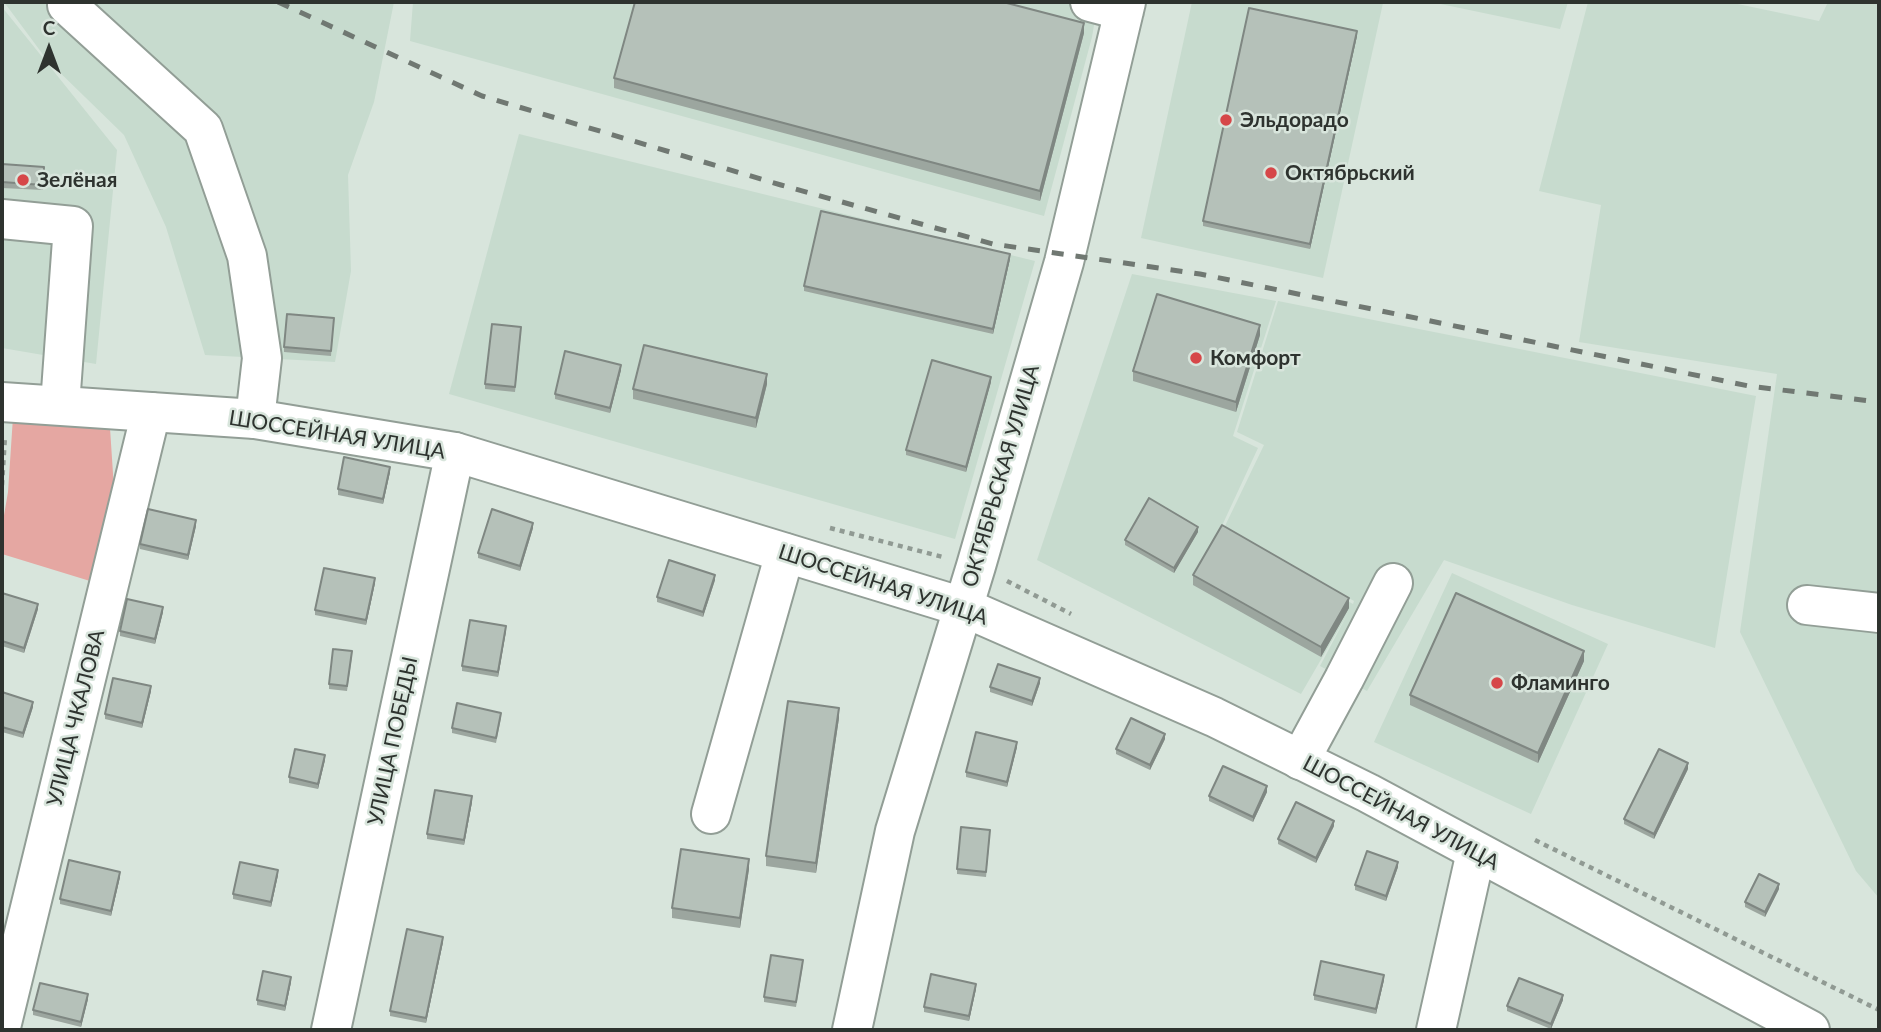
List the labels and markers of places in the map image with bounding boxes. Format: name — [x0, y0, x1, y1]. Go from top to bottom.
place label: Эльдорадо — [1240, 107, 1349, 133]
marker: Эльдорадо — [1218, 112, 1234, 128]
place label: Октябрьский — [1285, 160, 1415, 186]
marker: Октябрьский — [1263, 165, 1279, 181]
place label: Зелёная — [37, 167, 117, 193]
marker: Зелёная — [15, 172, 31, 188]
place label: Комфорт — [1210, 345, 1301, 371]
marker: Комфорт — [1188, 350, 1204, 366]
place label: Фламинго — [1511, 670, 1610, 696]
marker: Фламинго — [1489, 675, 1505, 691]

